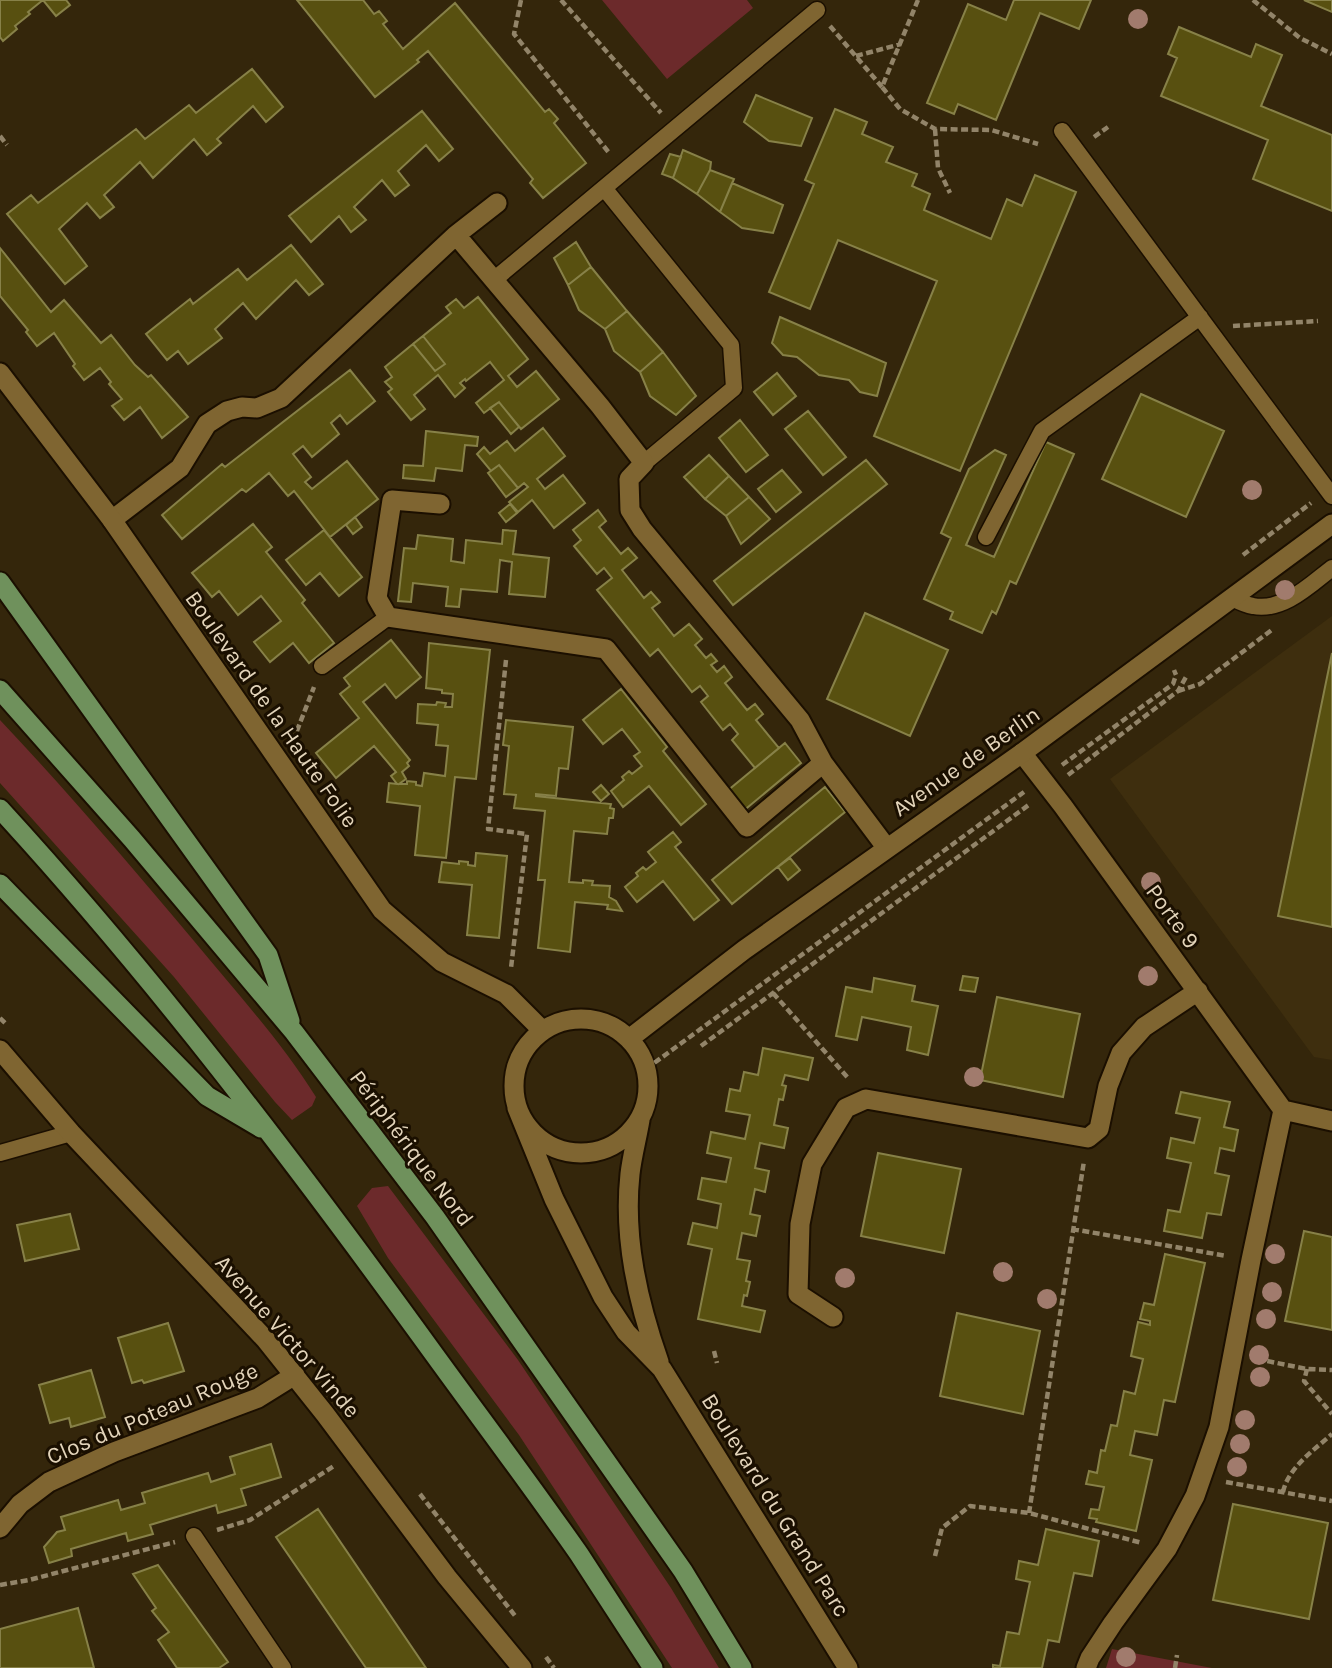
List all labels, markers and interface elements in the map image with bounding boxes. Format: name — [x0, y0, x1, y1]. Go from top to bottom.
street label: Boulevard de la Haute Folie — [179, 586, 364, 833]
street label: Avenue de Berlin — [887, 701, 1045, 822]
street label: Porte 9 — [1140, 879, 1205, 954]
street label: Périphérique Nord — [344, 1065, 479, 1232]
street label: Avenue Victor Vinde — [210, 1249, 366, 1423]
street label: Clos du Poteau Rouge — [43, 1357, 262, 1470]
street label: Boulevard du Grand Parc — [696, 1389, 855, 1622]

